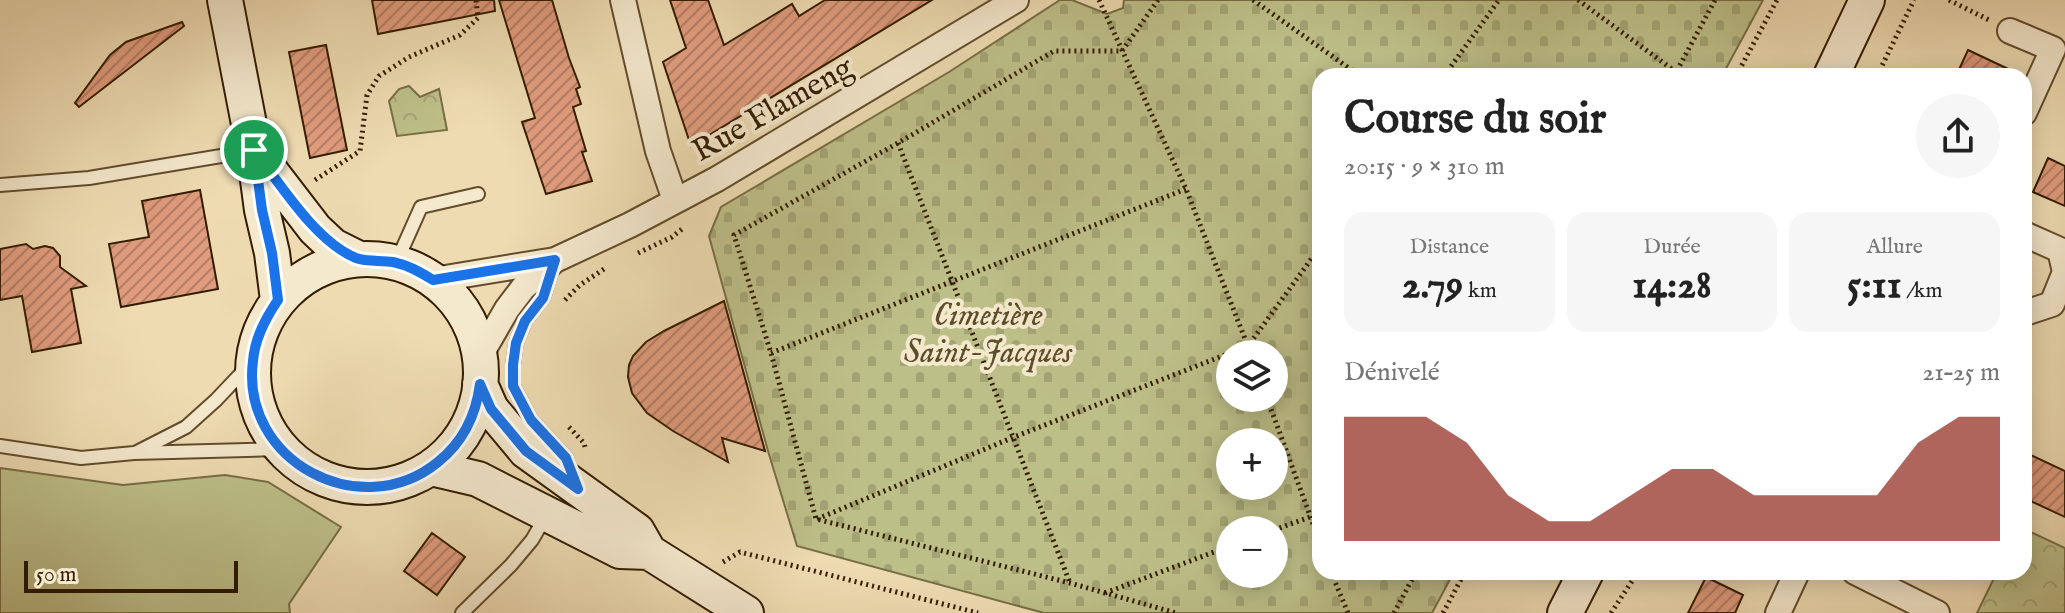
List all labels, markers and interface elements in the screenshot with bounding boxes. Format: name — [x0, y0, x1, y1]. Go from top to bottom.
street label: Rue Flameng — [685, 47, 862, 173]
text: Course du soir — [1344, 92, 1606, 148]
button: share — [1916, 94, 2000, 178]
pin — [220, 116, 288, 184]
icon: arrive — [232, 128, 276, 172]
text: 20:15 · 9 × 310 m — [1344, 150, 1505, 183]
text: Distance — [1410, 233, 1489, 261]
text: Durée — [1643, 233, 1701, 261]
text: Allure — [1866, 233, 1923, 261]
text: 2.79 — [1402, 261, 1463, 312]
text: 14:28 — [1632, 261, 1712, 312]
text: 5:11 — [1847, 261, 1902, 312]
text: km — [1463, 277, 1497, 305]
text: /km — [1902, 277, 1943, 305]
park label: Cimetière Saint-Jacques — [904, 296, 1073, 374]
map controls — [1216, 340, 1288, 588]
button: layers — [1216, 340, 1288, 412]
text: Dénivelé — [1344, 356, 1440, 389]
text: 21–25 m — [1922, 356, 2000, 389]
button: + — [1216, 428, 1288, 500]
button: − — [1216, 516, 1288, 588]
scale bar — [24, 557, 238, 593]
text: 50 m — [36, 561, 77, 589]

